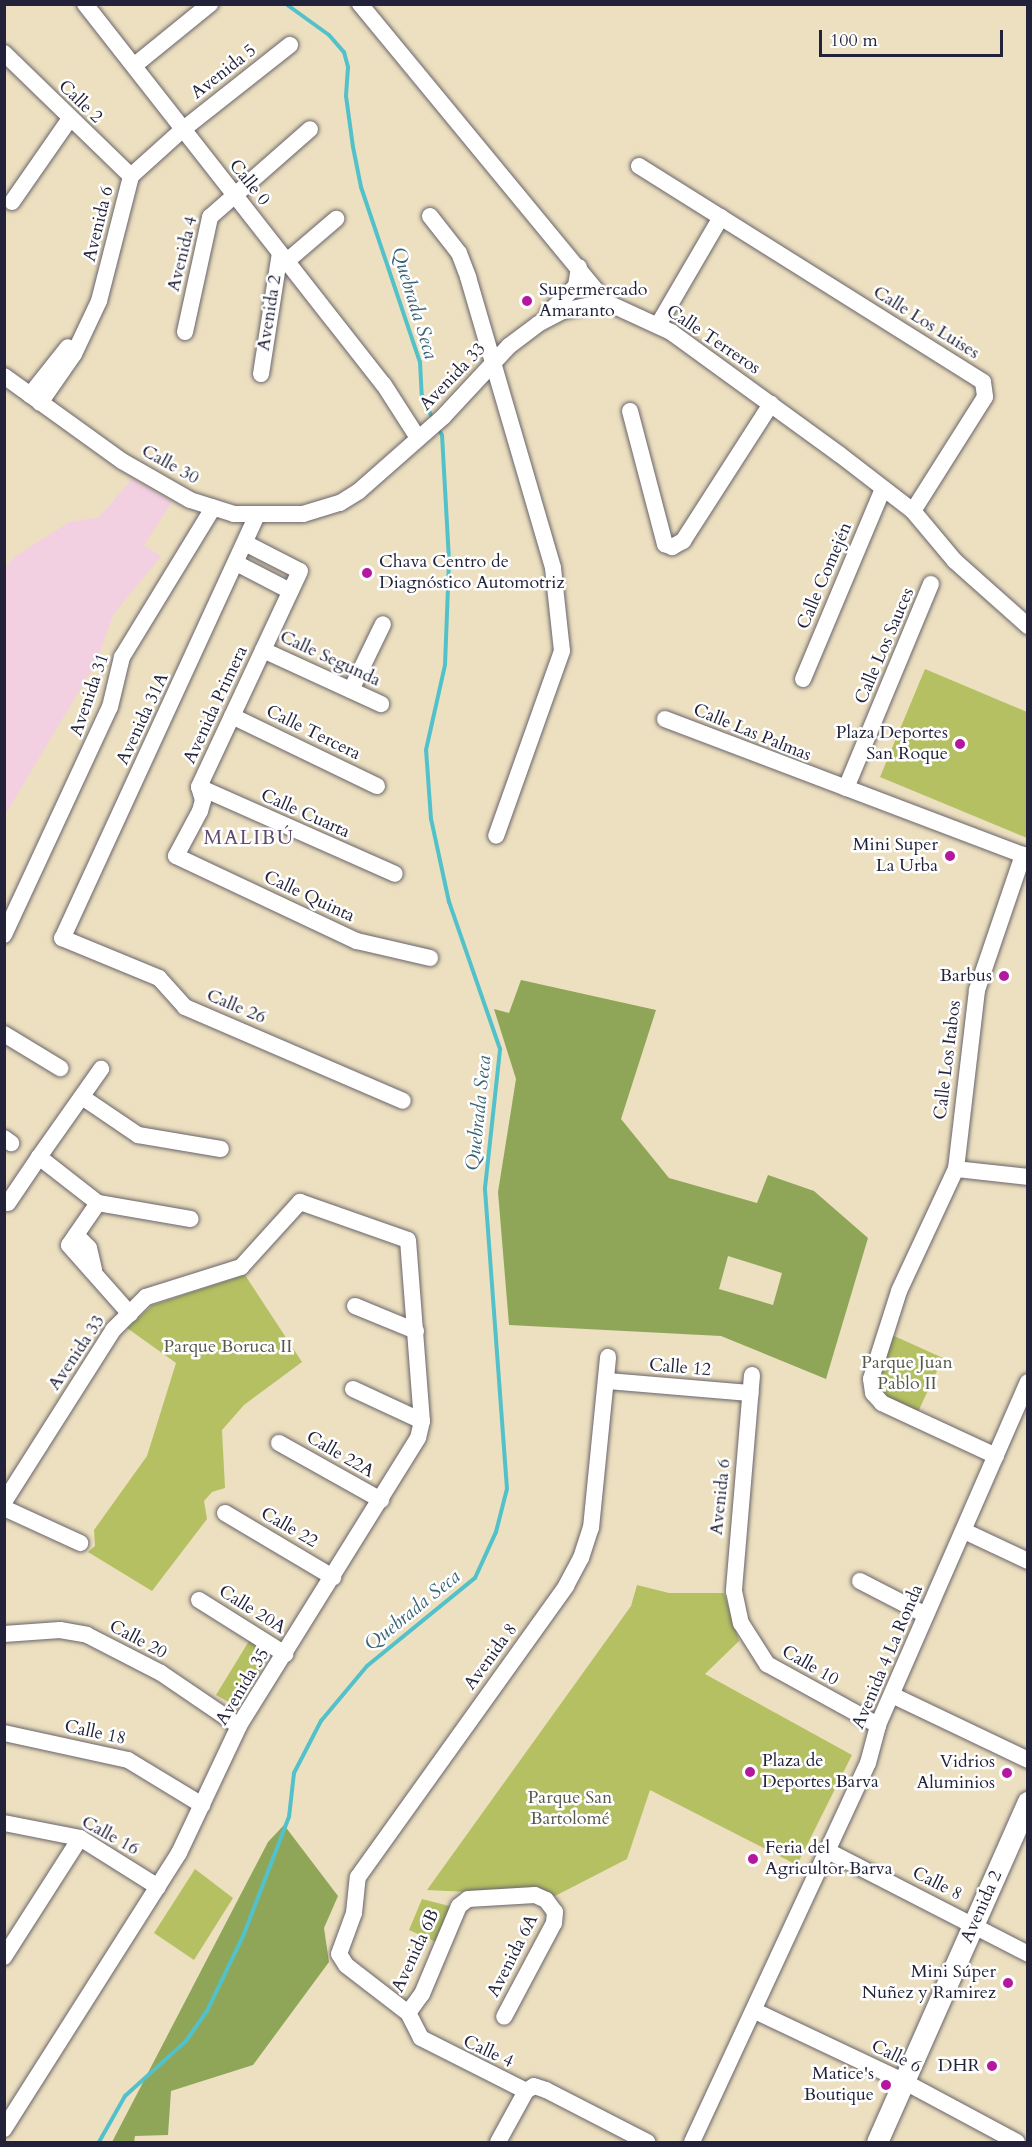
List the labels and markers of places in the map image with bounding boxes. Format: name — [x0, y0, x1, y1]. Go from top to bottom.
place label: Supermercado Amaranto — [539, 280, 647, 322]
marker: Supermercado Amaranto — [520, 294, 534, 308]
place label: Chava Centro de Diagnóstico Automotriz — [379, 552, 564, 594]
marker: Chava Centro de Diagnóstico Automotriz — [360, 566, 374, 580]
place label: Plaza Deportes San Roque — [836, 723, 948, 766]
marker: Plaza Deportes San Roque — [953, 737, 967, 751]
place label: Mini Super La Urba — [853, 835, 938, 878]
marker: Mini Super La Urba — [943, 849, 957, 863]
place label: Barbus — [940, 965, 992, 987]
marker: Barbus — [997, 969, 1011, 983]
place label: Plaza de Deportes Barva — [762, 1751, 879, 1794]
place label: Vidrios Aluminios — [916, 1752, 995, 1794]
marker: Plaza de Deportes Barva — [743, 1765, 757, 1779]
marker: Vidrios Aluminios — [1000, 1766, 1014, 1780]
place label: Feria del Agricultor Barva — [765, 1838, 892, 1880]
marker: Feria del Agricultor Barva — [746, 1852, 760, 1866]
place label: Mini Súper Nuñez y Ramirez — [862, 1962, 996, 2004]
marker: Mini Súper Nuñez y Ramirez — [1001, 1976, 1015, 1990]
place label: DHR — [938, 2055, 980, 2077]
marker: DHR — [985, 2059, 999, 2073]
place label: Matice's Boutique — [804, 2064, 874, 2106]
marker: Matice's Boutique — [879, 2078, 893, 2092]

